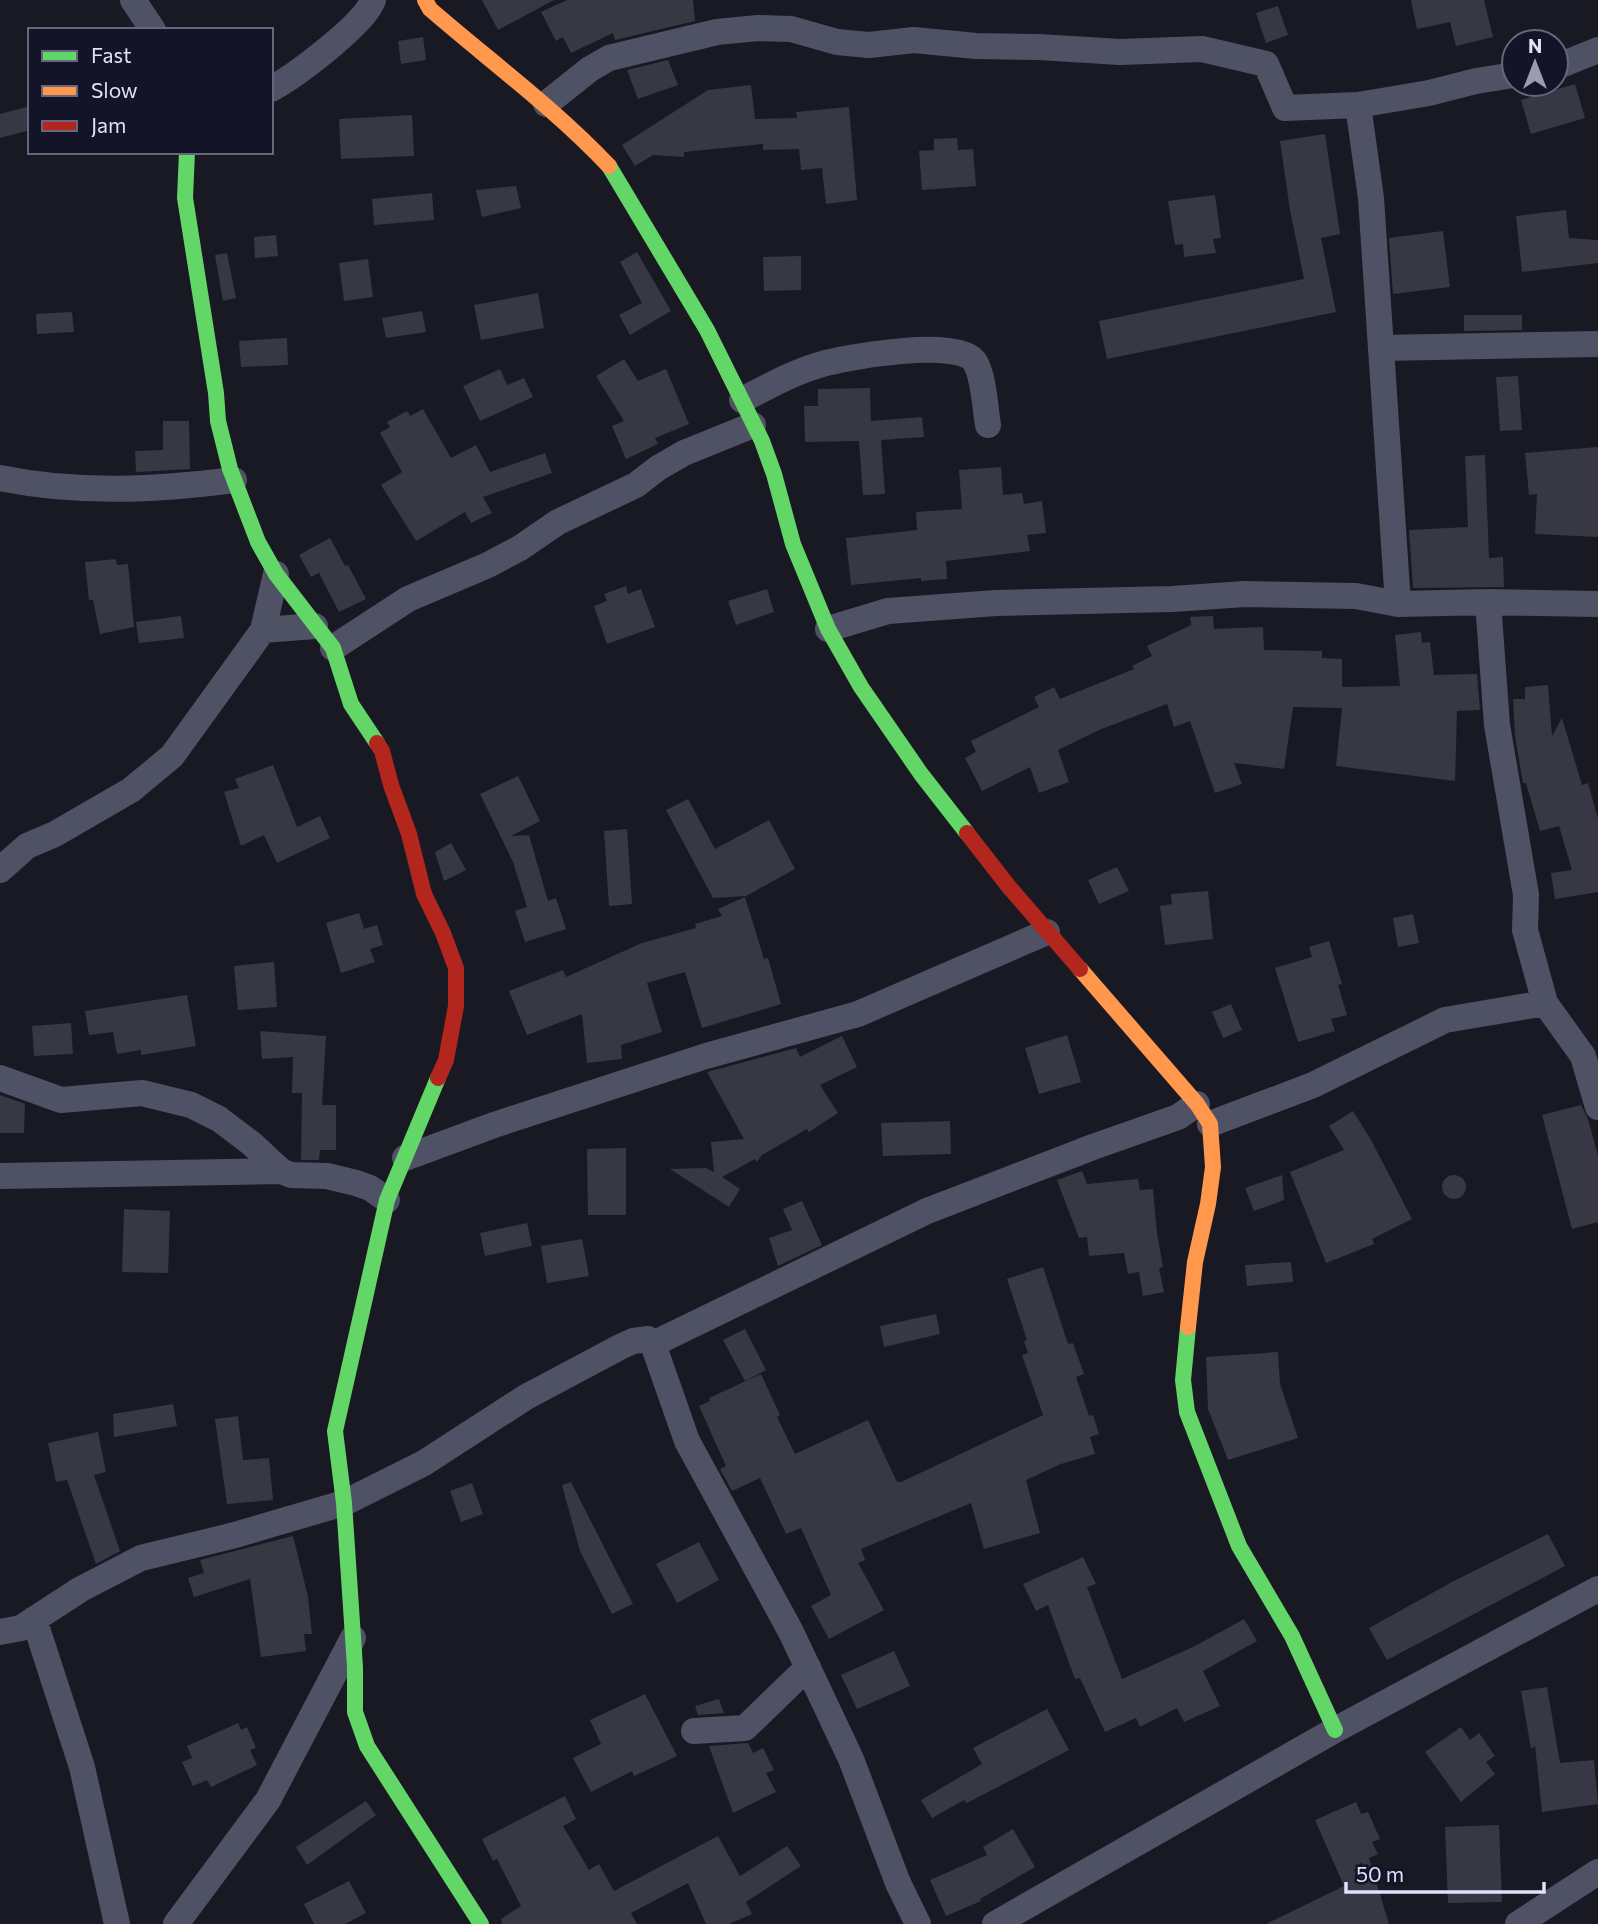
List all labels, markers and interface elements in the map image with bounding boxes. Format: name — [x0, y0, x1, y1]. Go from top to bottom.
legend — [28, 28, 273, 154]
north arrow — [1500, 28, 1570, 98]
text: N — [1528, 34, 1542, 57]
text: Fast — [91, 42, 132, 67]
text: Slow — [91, 77, 138, 102]
text: Jam — [91, 112, 126, 137]
scale bar — [1346, 1850, 1544, 1894]
text: 50 m — [1356, 1861, 1404, 1886]

